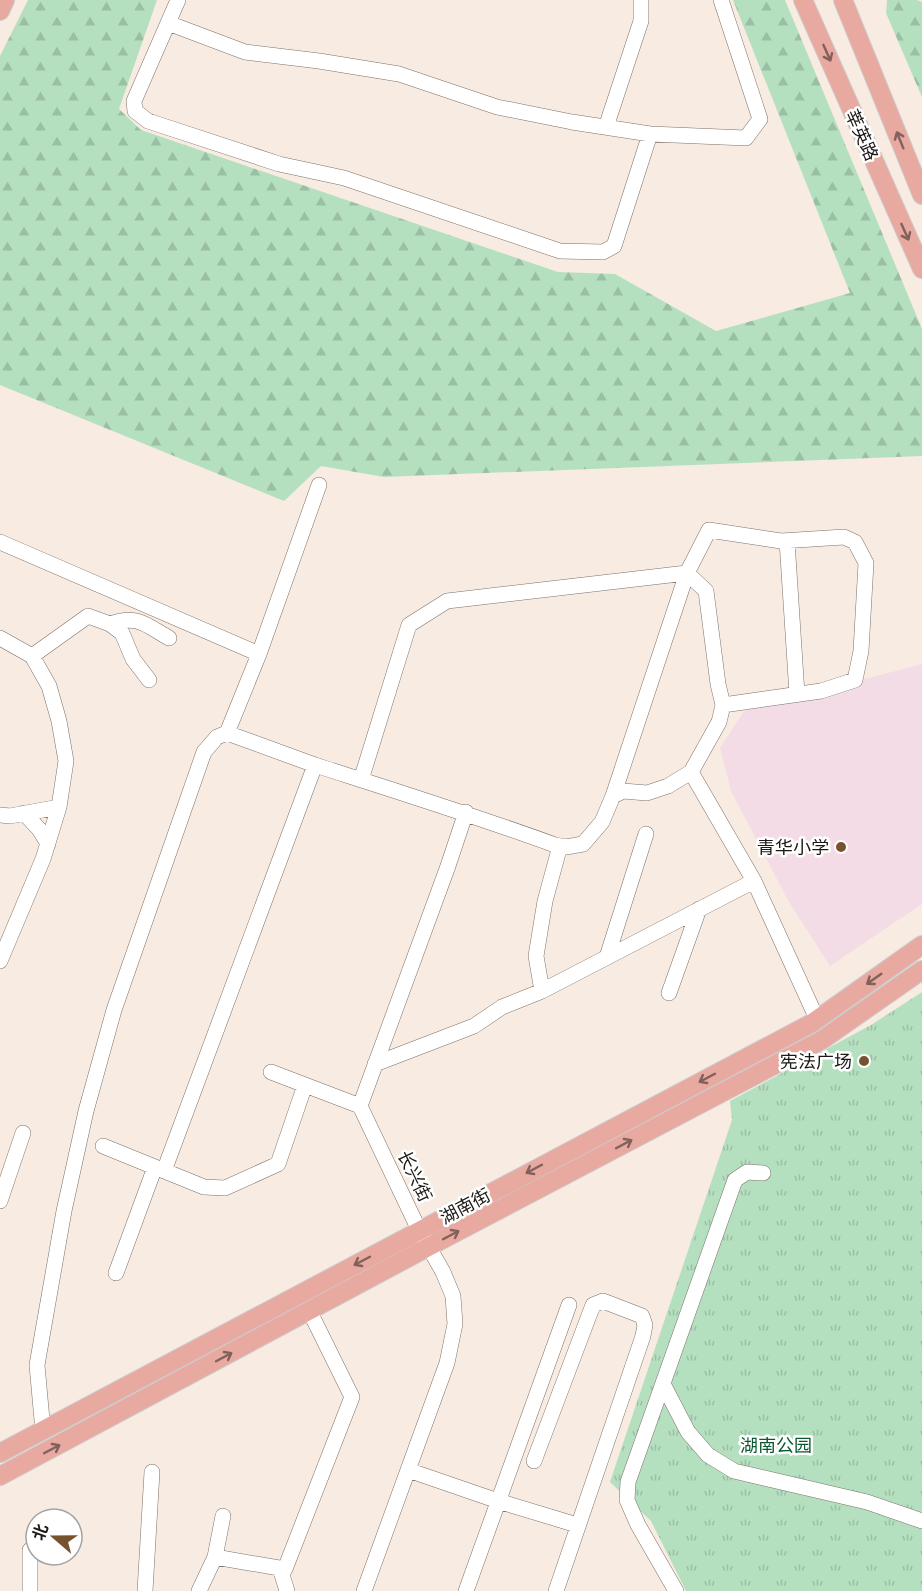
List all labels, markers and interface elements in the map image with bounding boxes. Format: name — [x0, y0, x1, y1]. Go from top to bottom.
one-way arrow — [821, 44, 833, 62]
street label: 莘英路 — [841, 106, 883, 164]
one-way arrow — [894, 132, 905, 150]
one-way arrow — [900, 222, 912, 240]
place label: 青华小学 — [757, 836, 829, 859]
marker: 青华小学 — [834, 840, 848, 854]
one-way arrow — [866, 973, 883, 985]
place label: 宪法广场 — [780, 1050, 852, 1073]
marker: 宪法广场 — [857, 1054, 871, 1068]
one-way arrow — [699, 1072, 716, 1084]
one-way arrow — [614, 1138, 632, 1150]
street label: 长兴街 — [393, 1147, 437, 1205]
one-way arrow — [526, 1164, 544, 1176]
street label: 湖南街 — [436, 1183, 494, 1229]
one-way arrow — [442, 1229, 459, 1241]
one-way arrow — [354, 1255, 371, 1267]
one-way arrow — [215, 1351, 233, 1363]
park label: 湖南公园 — [740, 1434, 812, 1457]
one-way arrow — [42, 1443, 60, 1454]
north arrow — [24, 1507, 84, 1567]
text: 北 — [28, 1521, 52, 1543]

